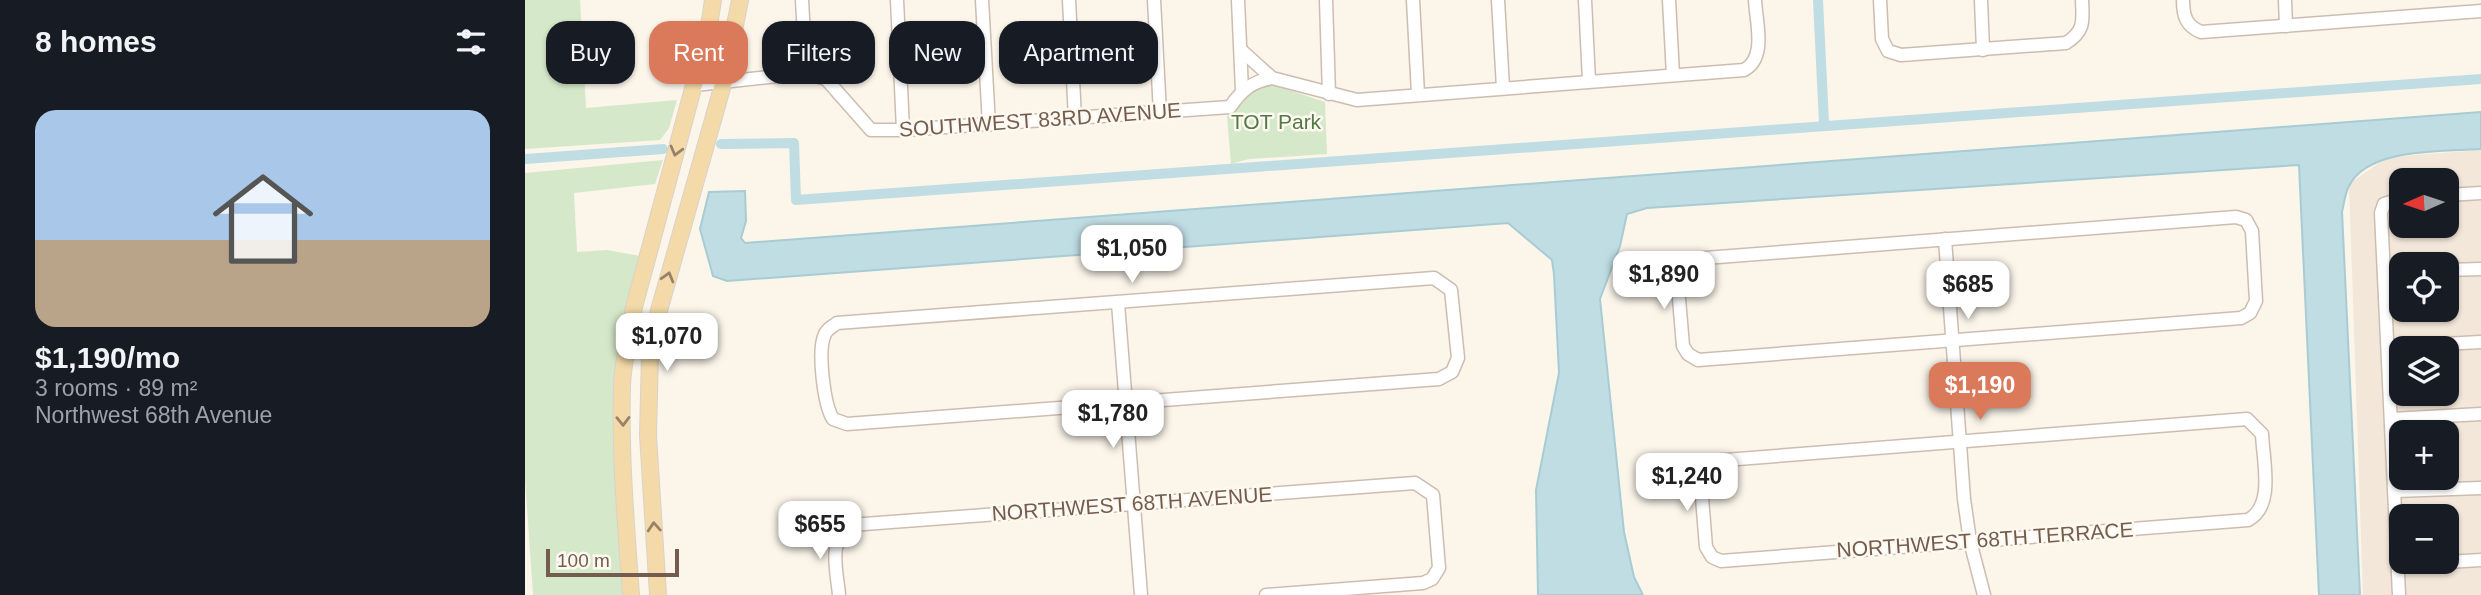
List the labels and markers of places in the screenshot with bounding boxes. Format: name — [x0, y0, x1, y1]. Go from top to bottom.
pin: $1,050 — [1075, 226, 1189, 285]
pin: $1,890 — [1607, 252, 1721, 311]
pin: $685 — [1927, 262, 2009, 321]
pin: $1,070 — [610, 314, 724, 373]
pin: $1,190 — [1923, 362, 2037, 422]
pin: $1,780 — [1056, 391, 1170, 450]
pin: $1,240 — [1630, 454, 1744, 513]
pin: $655 — [779, 502, 861, 561]

